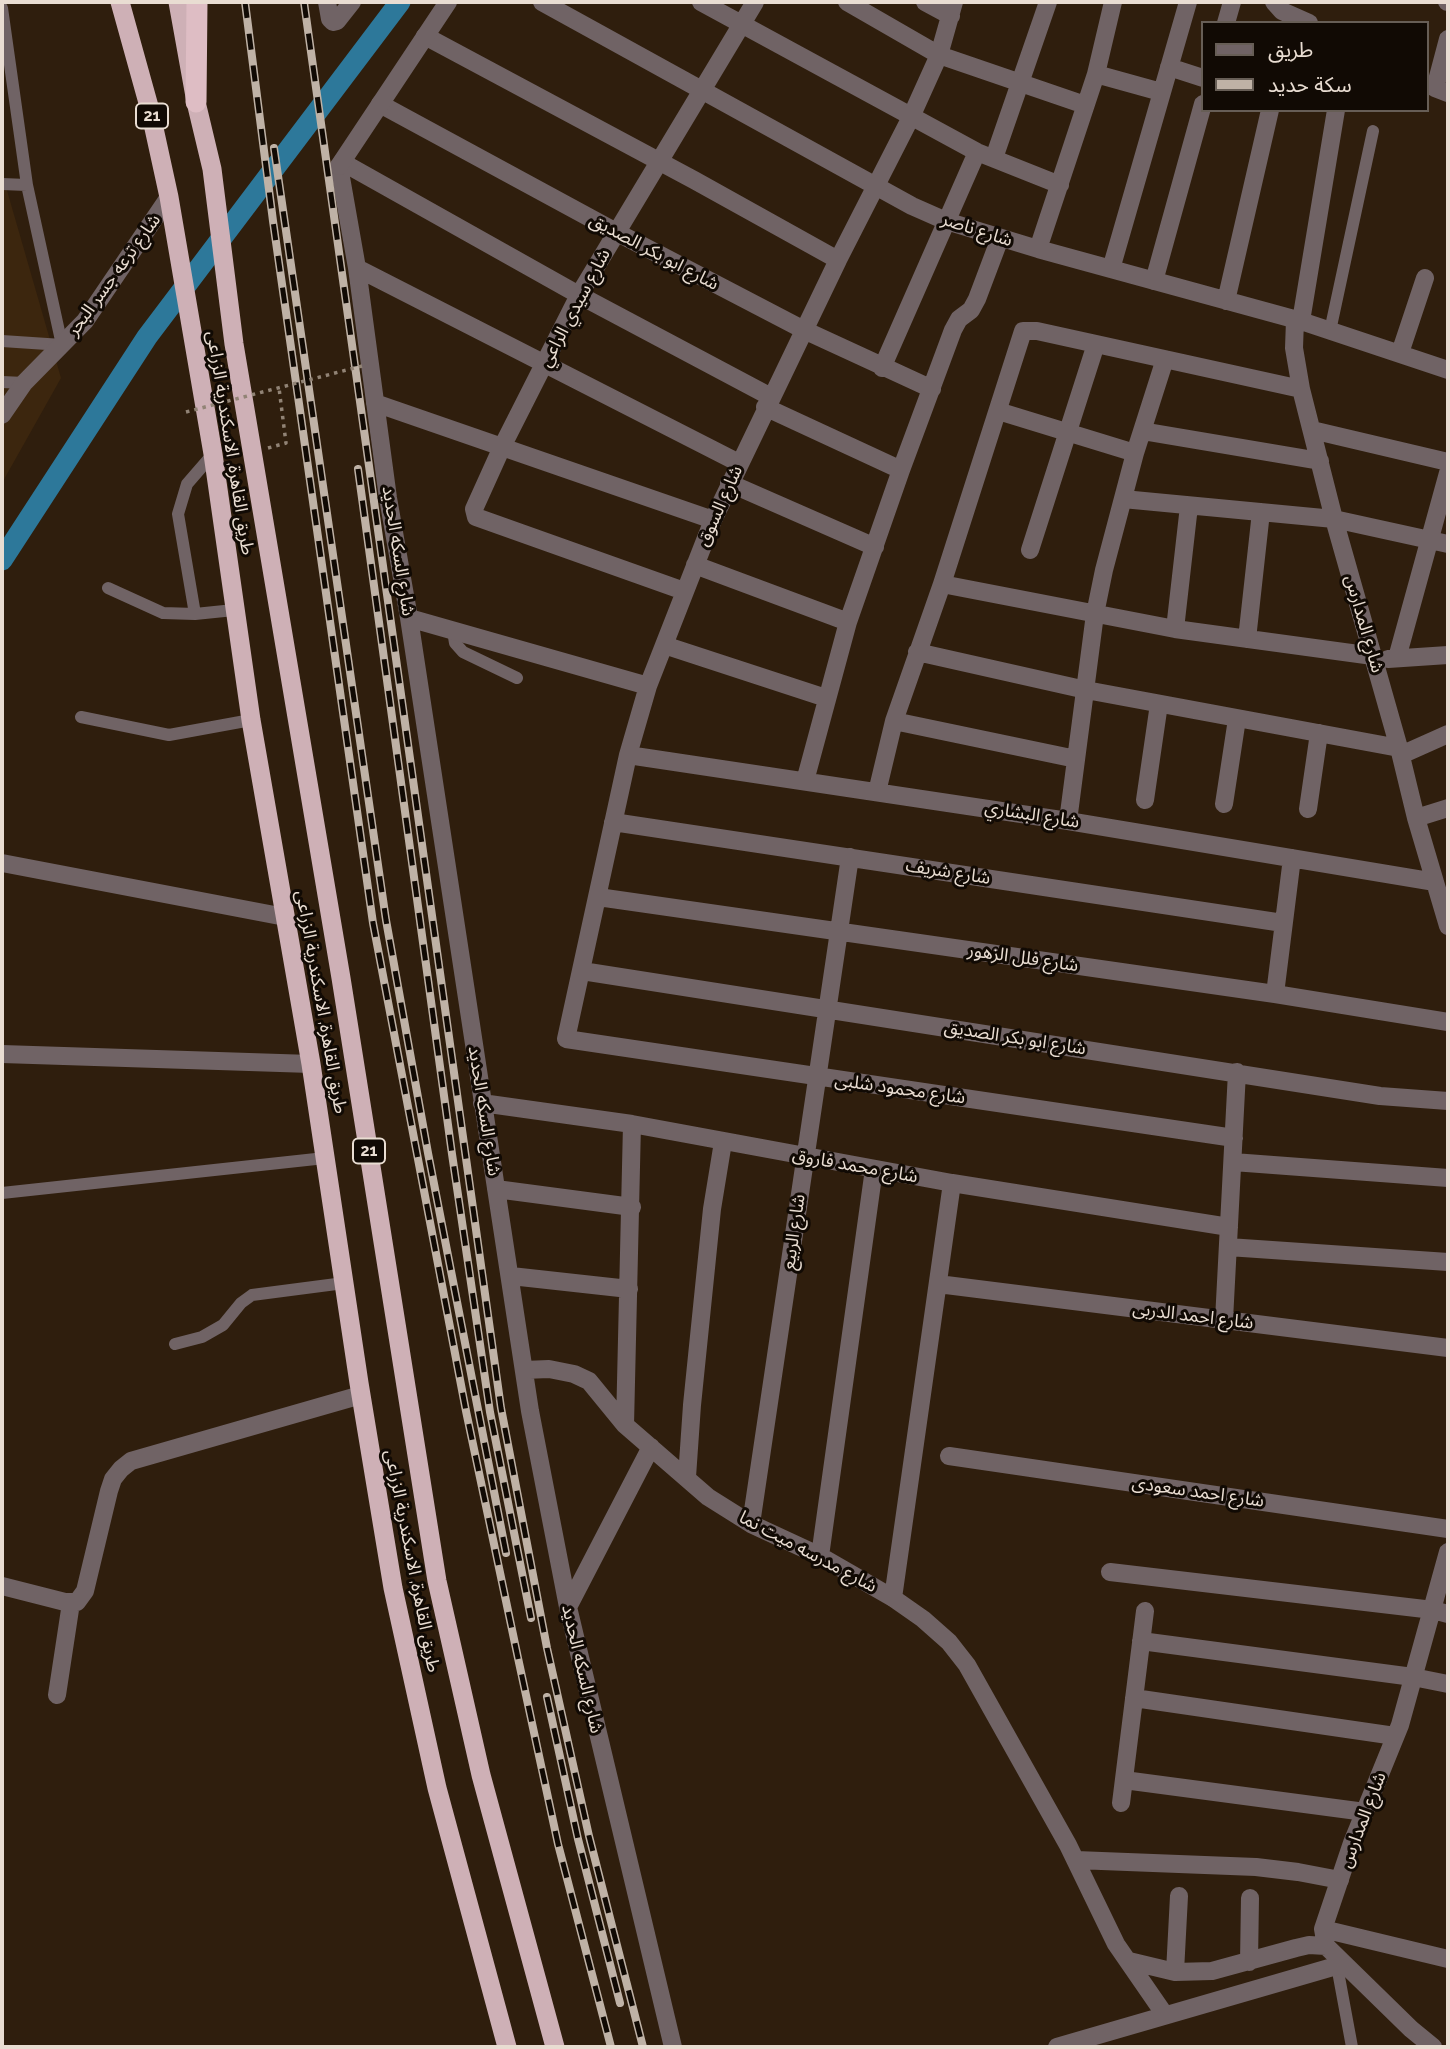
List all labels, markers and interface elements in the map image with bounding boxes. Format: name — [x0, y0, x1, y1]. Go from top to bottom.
legend — [1202, 21, 1429, 112]
text: طريق — [1268, 37, 1313, 62]
text: سكة حديد — [1268, 72, 1352, 97]
road number: 21 — [136, 104, 168, 128]
street label: شارع ناصر — [939, 208, 1015, 252]
street label: شارع ابو بكر الصديق — [586, 209, 722, 295]
street label: شارع ترعه جسر البحر — [63, 210, 165, 340]
street label: شارع سيدي الراعي — [535, 245, 615, 371]
street label: طريق القاهرة, الاسكندرية الزراعى — [202, 329, 258, 557]
street label: شارع السوق — [693, 462, 747, 550]
street label: شارع السكه الحديد — [377, 484, 419, 618]
street label: شارع المدارس — [1340, 573, 1388, 675]
street label: شارع البشاري — [983, 797, 1081, 833]
street label: شارع شريف — [904, 855, 992, 889]
street label: طريق القاهرة, الاسكندرية الزراعى — [291, 889, 351, 1115]
street label: شارع فلل الزهور — [966, 940, 1080, 976]
street label: شارع ابو بكر الصديق — [943, 1016, 1087, 1060]
street label: شارع السكه الحديد — [463, 1044, 505, 1178]
street label: شارع محمود شلبى — [833, 1069, 967, 1109]
road number: 21 — [353, 1138, 385, 1163]
street label: شارع محمد فاروق — [791, 1144, 919, 1188]
street label: شارع الربيع — [778, 1193, 810, 1271]
street label: شارع احمد الدربى — [1131, 1298, 1255, 1334]
street label: طريق القاهرة, الاسكندرية الزراعى — [380, 1448, 444, 1674]
street label: شارع احمد سعودى — [1130, 1472, 1266, 1512]
street label: شارع مدرسه ميت نما — [735, 1507, 881, 1597]
street label: شارع السكه الحديد — [557, 1603, 607, 1735]
street label: شارع المدارس — [1335, 1769, 1391, 1871]

